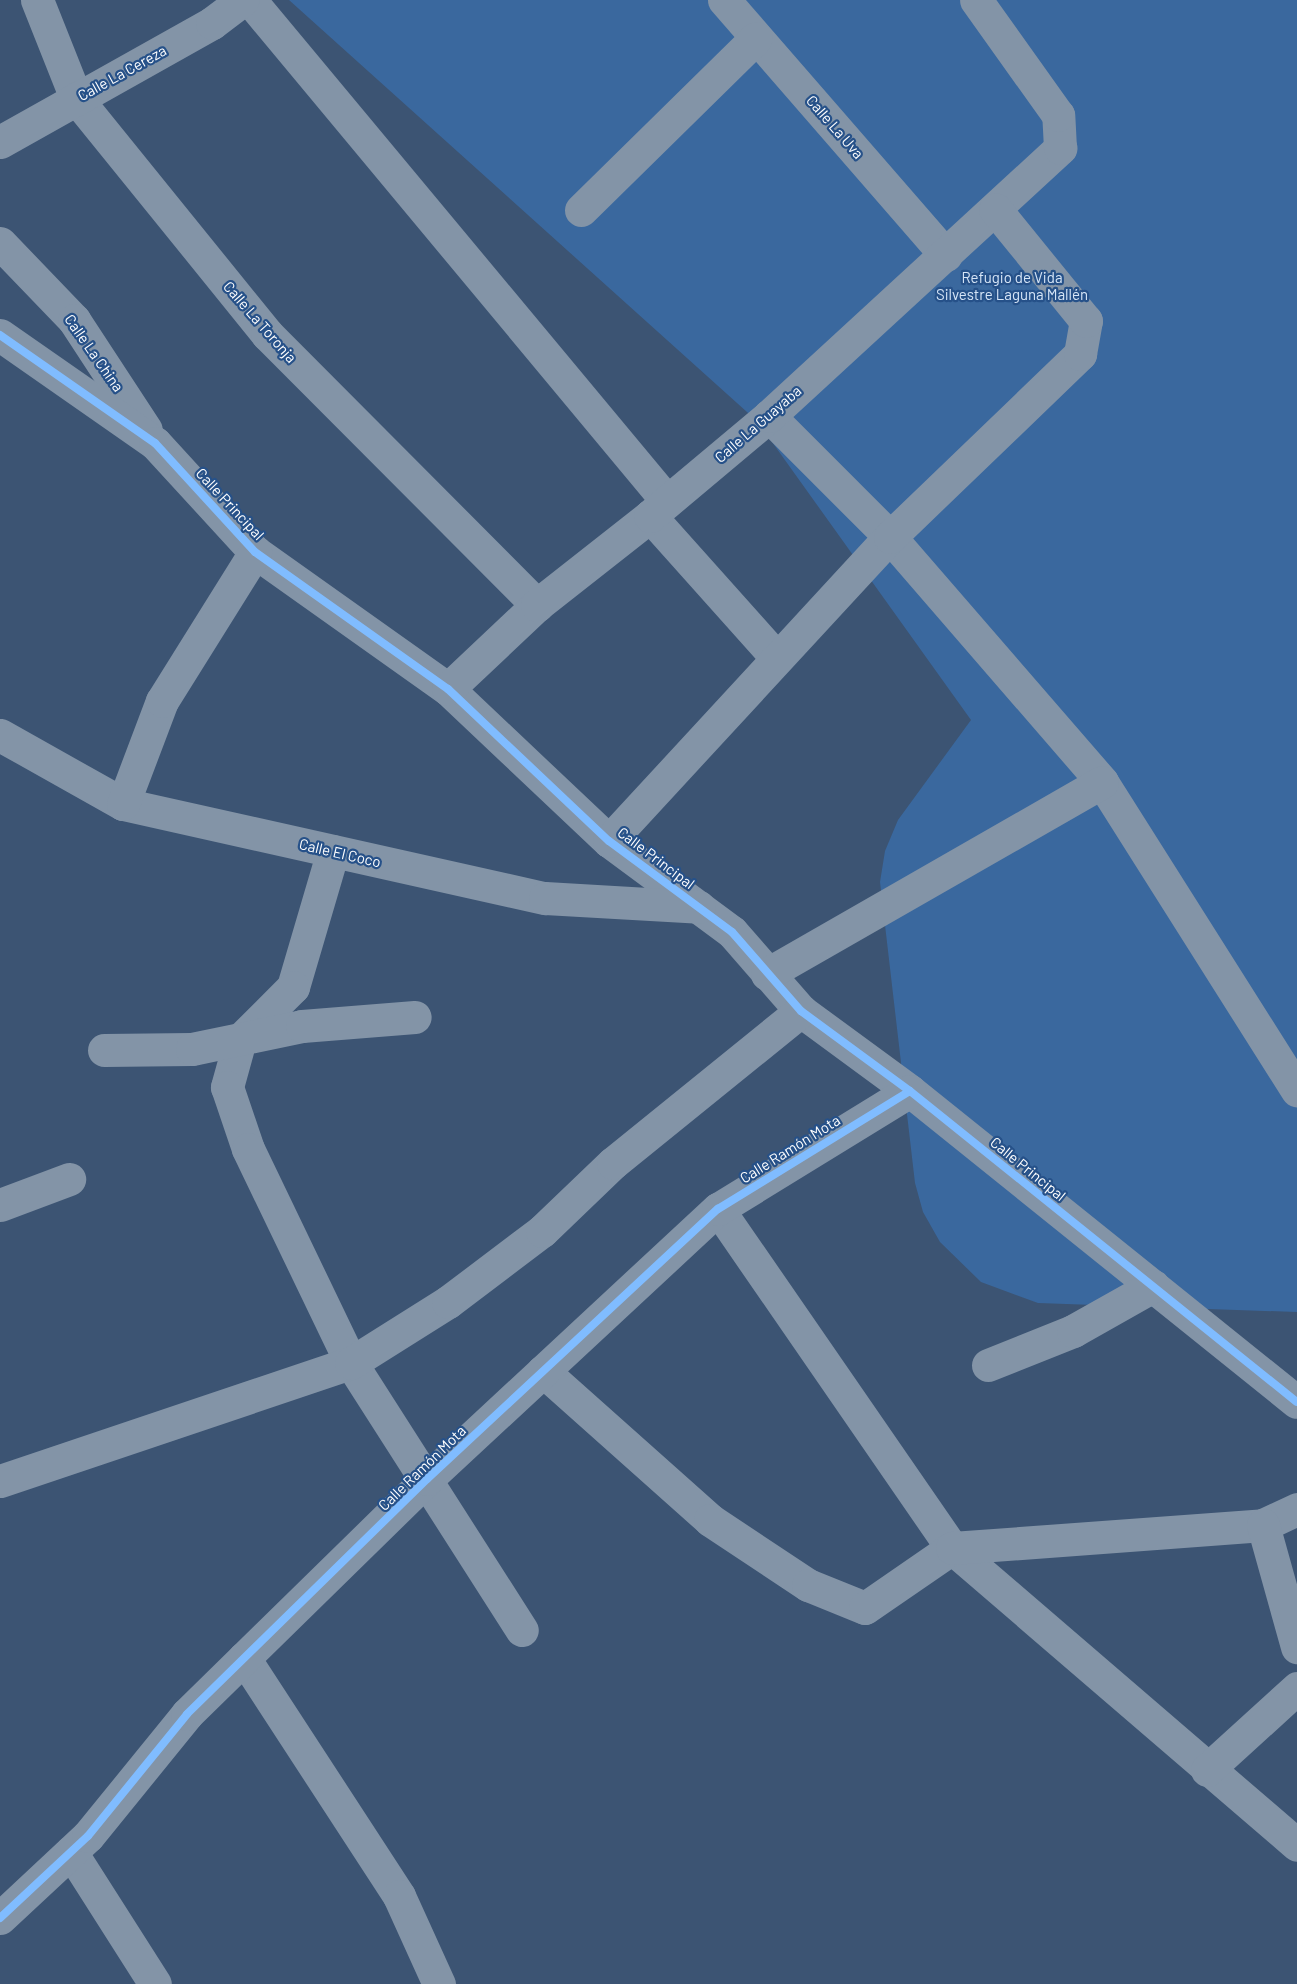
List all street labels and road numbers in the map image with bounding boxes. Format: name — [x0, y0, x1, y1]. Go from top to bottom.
street label: Calle La Cereza — [75, 41, 169, 105]
street label: Calle La Uva — [803, 92, 867, 162]
street label: Calle La Toronja — [220, 277, 300, 367]
street label: Calle La China — [61, 311, 127, 395]
street label: Calle La Guayaba — [711, 382, 805, 466]
street label: Calle Principal — [192, 464, 268, 544]
street label: Calle Principal — [614, 823, 698, 893]
street label: Calle El Coco — [297, 835, 383, 871]
street label: Calle Ramón Mota — [737, 1111, 843, 1187]
street label: Calle Principal — [987, 1133, 1069, 1205]
street label: Calle Ramón Mota — [374, 1422, 470, 1514]

